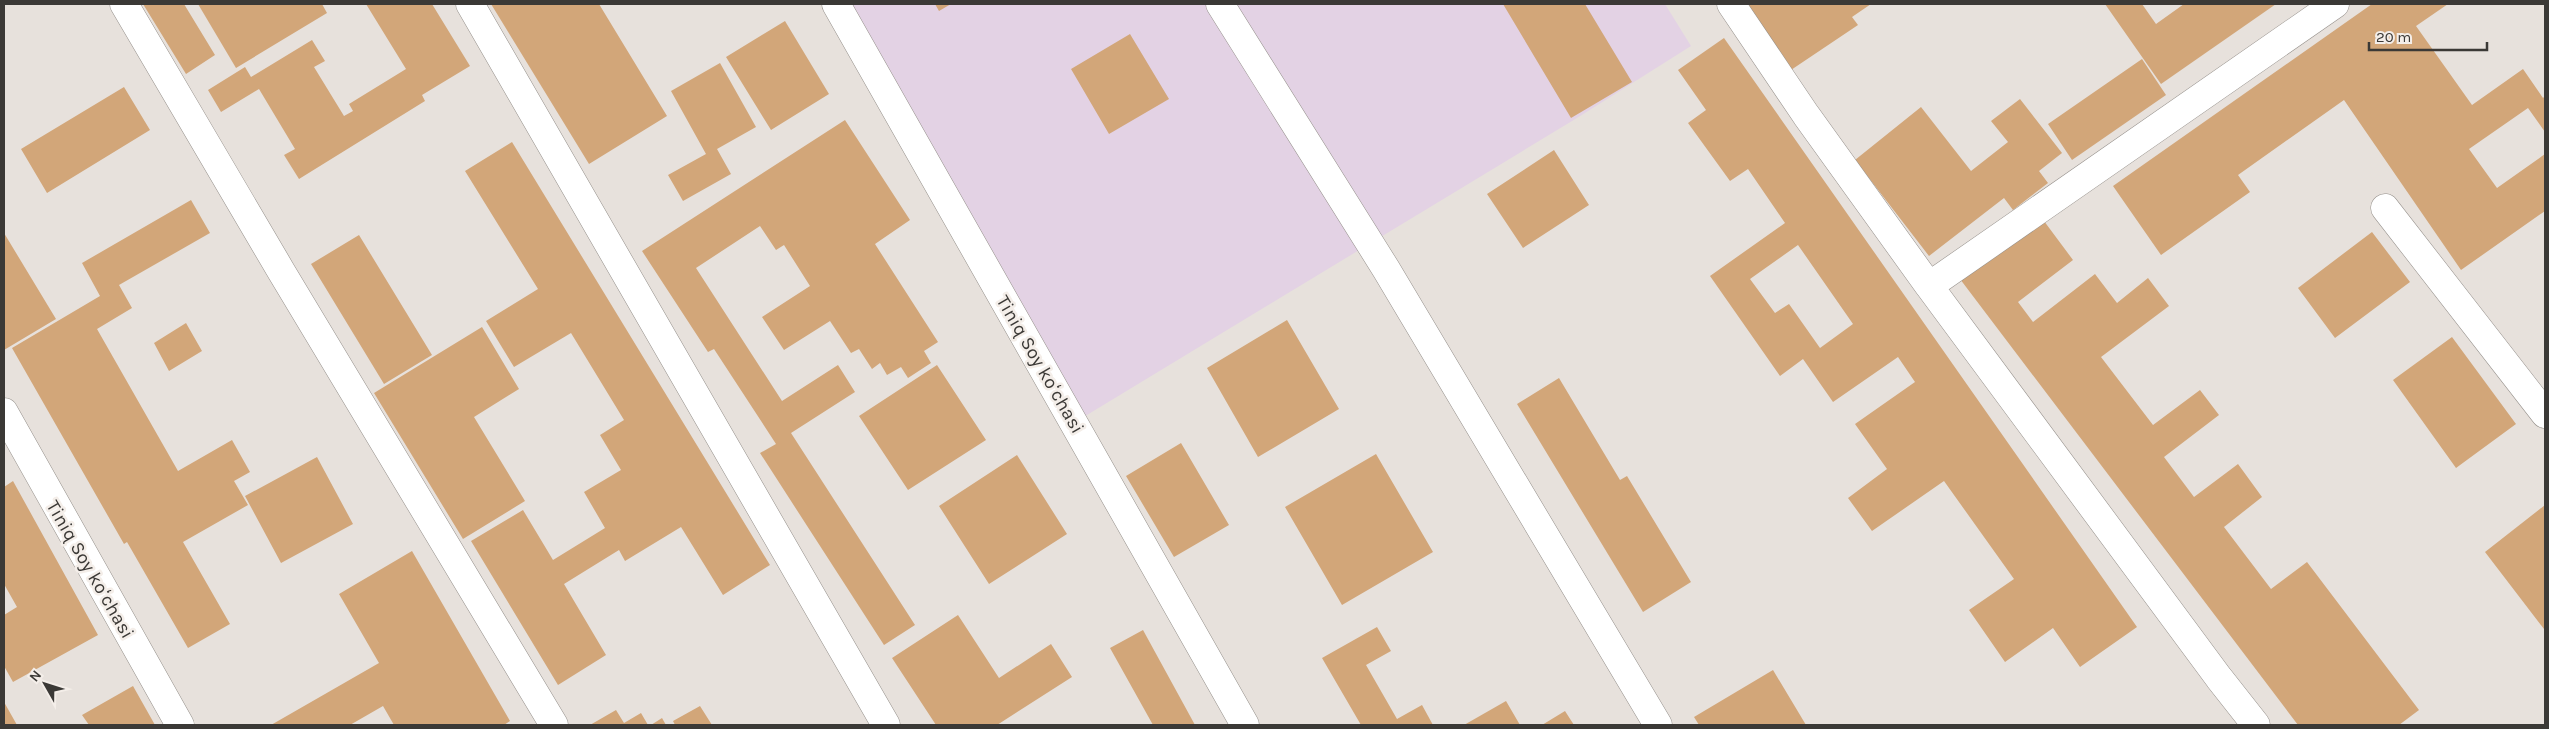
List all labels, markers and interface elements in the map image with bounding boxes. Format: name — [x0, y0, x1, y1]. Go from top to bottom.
scale bar — [2369, 20, 2486, 52]
text: 20 m — [2376, 28, 2411, 46]
street label: Tiniq Soy koʻchasi — [992, 292, 1089, 437]
street label: Tiniq Soy koʻchasi — [42, 497, 139, 642]
north arrow — [20, 659, 70, 709]
text: N — [26, 667, 45, 685]

